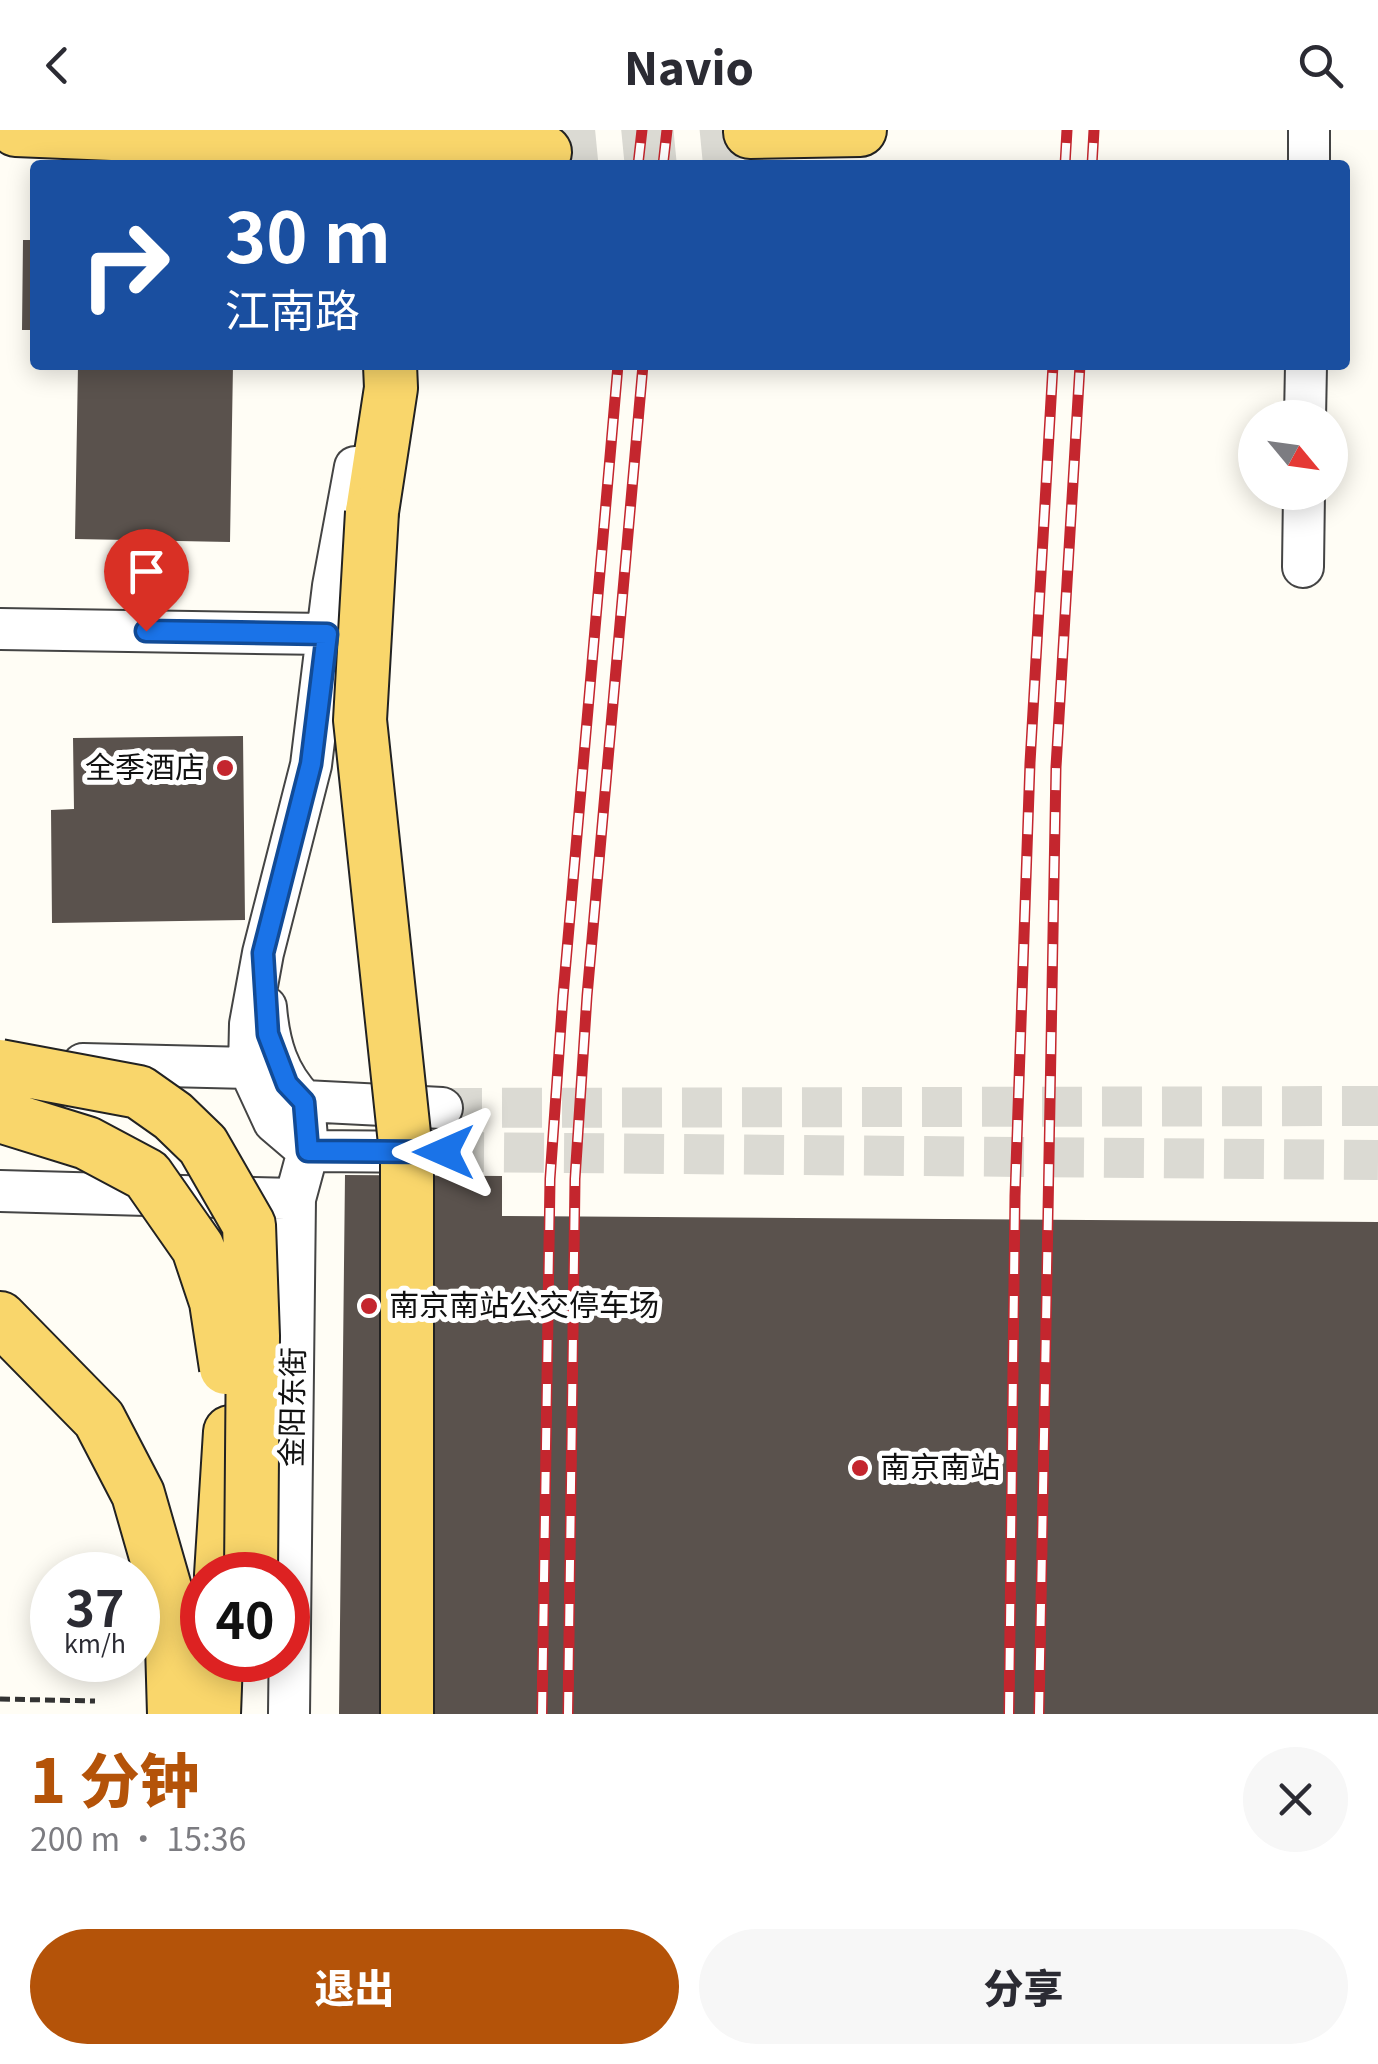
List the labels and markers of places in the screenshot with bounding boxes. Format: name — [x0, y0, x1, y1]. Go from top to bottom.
pin — [104, 529, 189, 632]
place label: 全季酒店 — [85, 743, 205, 787]
marker: 全季酒店 — [214, 757, 236, 779]
place label: 南京南站公交停车场 — [389, 1281, 659, 1325]
marker: 南京南站公交停车场 — [358, 1295, 380, 1317]
place label: 南京南站 — [880, 1443, 1000, 1487]
marker: 南京南站 — [849, 1457, 871, 1479]

